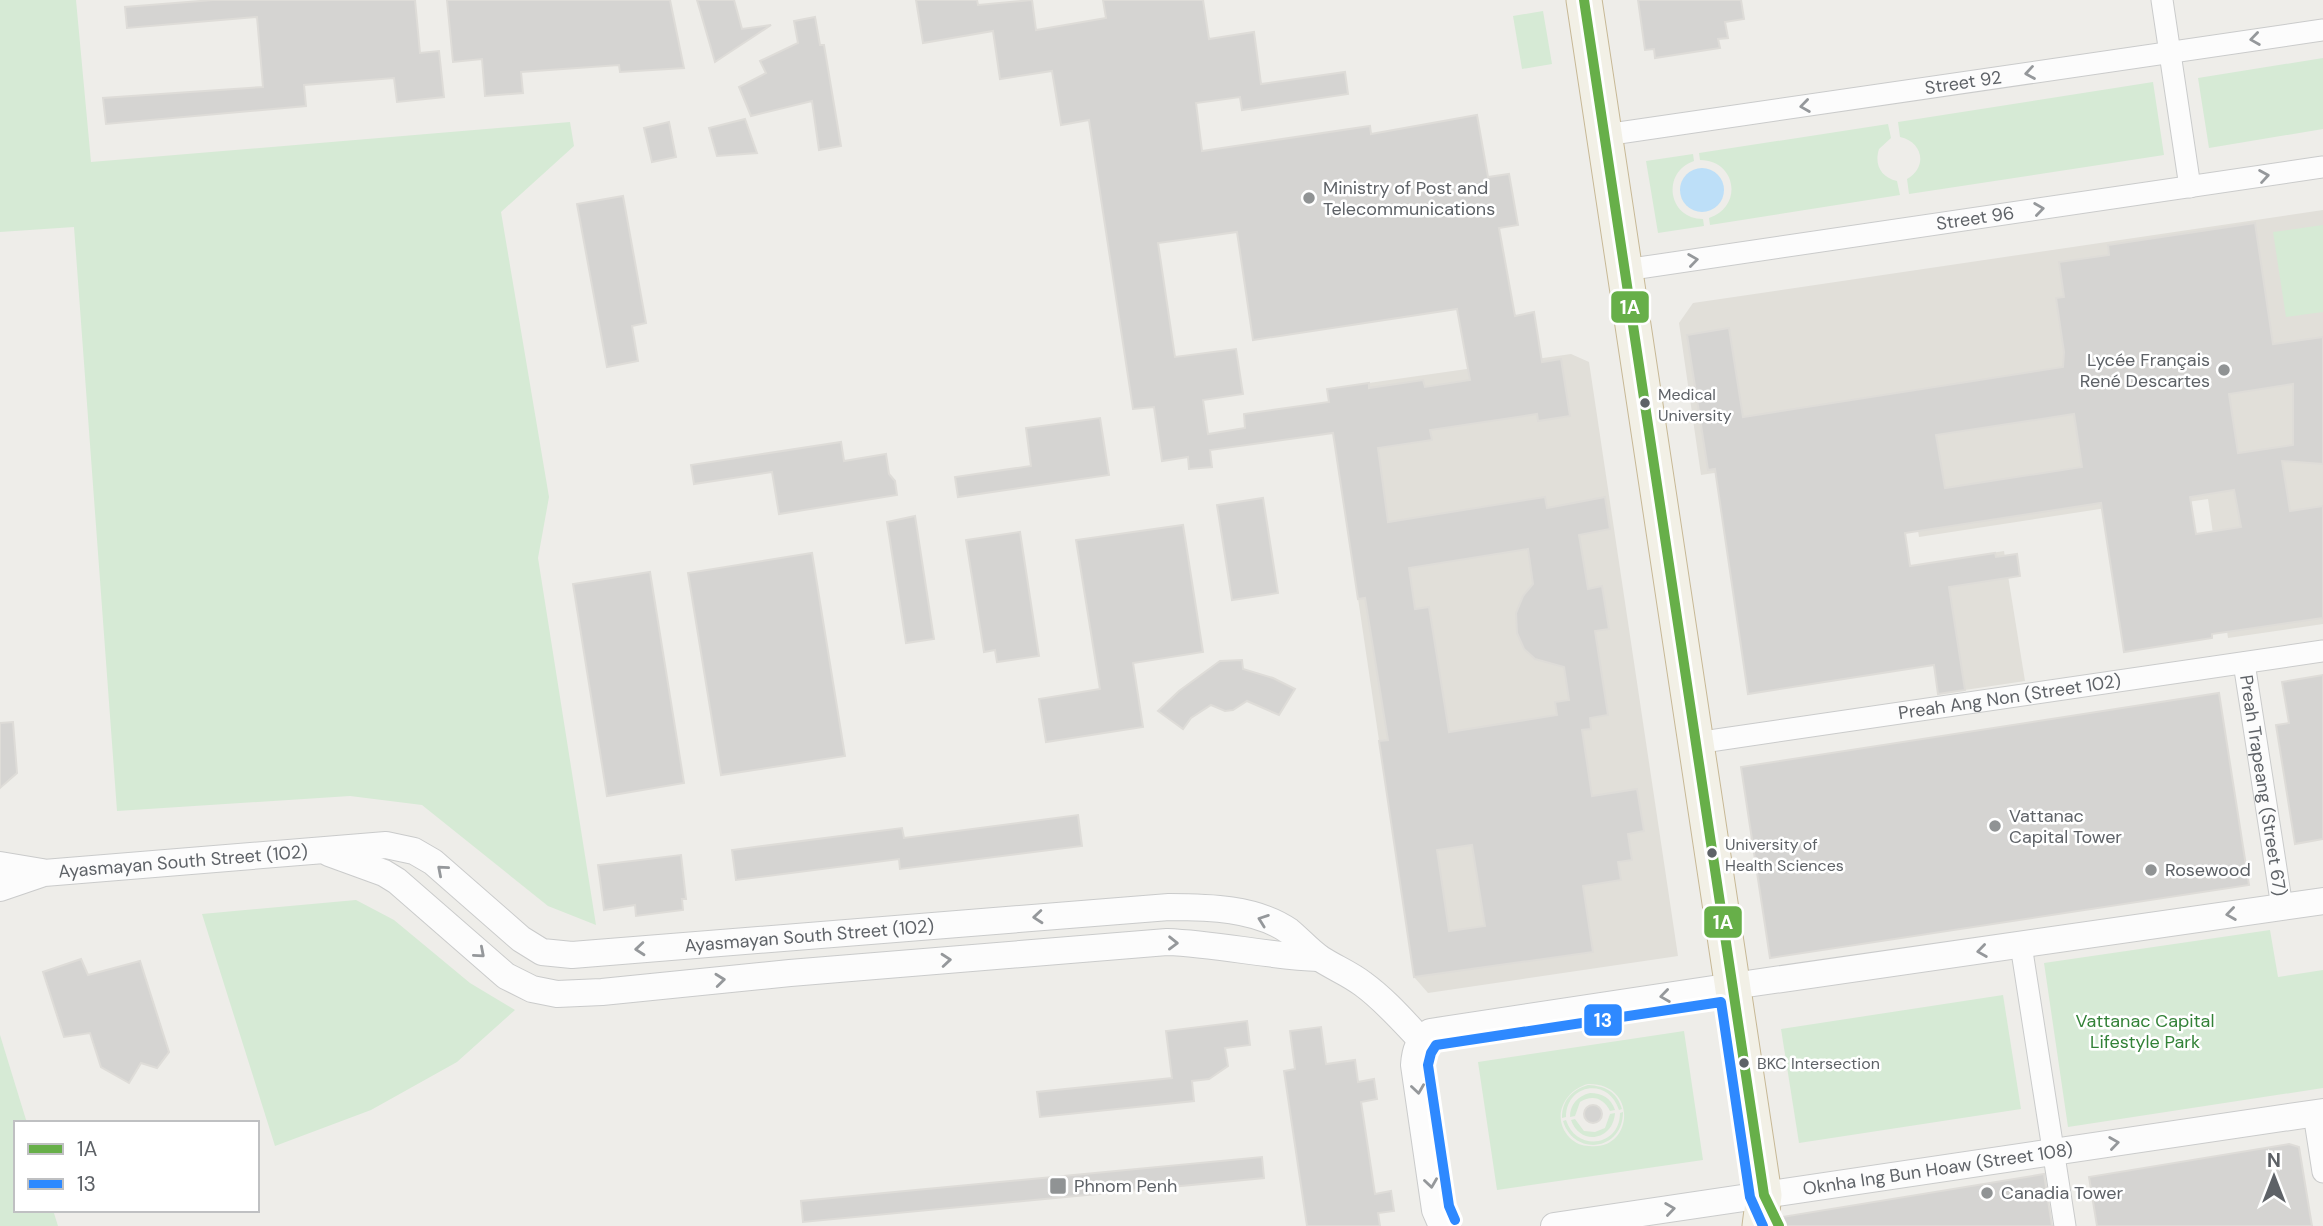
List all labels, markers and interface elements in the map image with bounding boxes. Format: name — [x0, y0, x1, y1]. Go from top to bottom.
one-way arrow — [2250, 32, 2261, 47]
street label: Street 92 — [1923, 65, 2003, 100]
one-way arrow — [2025, 65, 2036, 80]
one-way arrow — [1799, 98, 1811, 113]
one-way arrow — [2258, 169, 2270, 184]
place label: Ministry of Post and Telecommunications — [1323, 176, 1495, 221]
marker: Ministry of Post and Telecommunications — [1301, 190, 1317, 206]
street label: Street 96 — [1935, 201, 2016, 236]
one-way arrow — [2033, 202, 2045, 217]
one-way arrow — [1687, 253, 1699, 268]
line badge: 1A — [1610, 290, 1650, 324]
text: 1A — [1620, 295, 1641, 320]
place label: Lycée Français René Descartes — [2080, 348, 2210, 393]
marker: Lycée Français René Descartes — [2216, 362, 2232, 378]
place label: Medical University — [1658, 384, 1732, 426]
marker: Medical University — [1638, 396, 1652, 410]
street label: Preah Ang Non (Street 102) — [1897, 669, 2123, 725]
street label: Preah Trapeang (Street 67) — [2234, 673, 2292, 898]
place label: Vattanac Capital Tower — [2009, 804, 2122, 849]
marker: Vattanac Capital Tower — [1987, 818, 2003, 834]
place label: University of Health Sciences — [1725, 834, 1844, 876]
street label: Ayasmayan South Street (102) — [57, 839, 309, 884]
marker: University of Health Sciences — [1705, 846, 1719, 860]
place label: Rosewood — [2165, 858, 2251, 882]
marker: Rosewood — [2143, 862, 2159, 878]
one-way arrow — [438, 866, 451, 878]
line badge: 1A — [1703, 905, 1743, 939]
one-way arrow — [2225, 907, 2237, 922]
one-way arrow — [1032, 909, 1043, 924]
text: 1A — [1713, 910, 1734, 935]
street label: Ayasmayan South Street (102) — [684, 914, 935, 958]
one-way arrow — [1258, 914, 1270, 928]
one-way arrow — [1168, 935, 1179, 951]
one-way arrow — [634, 941, 645, 956]
one-way arrow — [1976, 943, 1988, 958]
one-way arrow — [472, 945, 485, 957]
one-way arrow — [941, 953, 952, 968]
one-way arrow — [714, 973, 725, 988]
one-way arrow — [1659, 988, 1671, 1003]
line badge: 13 — [1583, 1003, 1623, 1037]
text: 13 — [1594, 1008, 1612, 1033]
park label: Vattanac Capital Lifestyle Park — [2076, 1009, 2214, 1054]
place label: BKC Intersection — [1757, 1053, 1880, 1074]
marker: BKC Intersection — [1737, 1056, 1751, 1070]
one-way arrow — [1410, 1083, 1425, 1095]
legend — [14, 1121, 259, 1212]
text: 1A — [77, 1135, 98, 1163]
one-way arrow — [2108, 1136, 2119, 1151]
street label: Oknha Ing Bun Hoaw (Street 108) — [1801, 1137, 2074, 1201]
north arrow — [2239, 1142, 2309, 1212]
text: N — [2267, 1148, 2281, 1173]
text: 13 — [77, 1170, 96, 1198]
place label: Phnom Penh — [1074, 1174, 1177, 1198]
marker: Phnom Penh — [1048, 1176, 1068, 1196]
one-way arrow — [1424, 1178, 1439, 1189]
place label: Canadia Tower — [2001, 1181, 2123, 1205]
marker: Canadia Tower — [1979, 1185, 1995, 1201]
one-way arrow — [1664, 1202, 1676, 1217]

